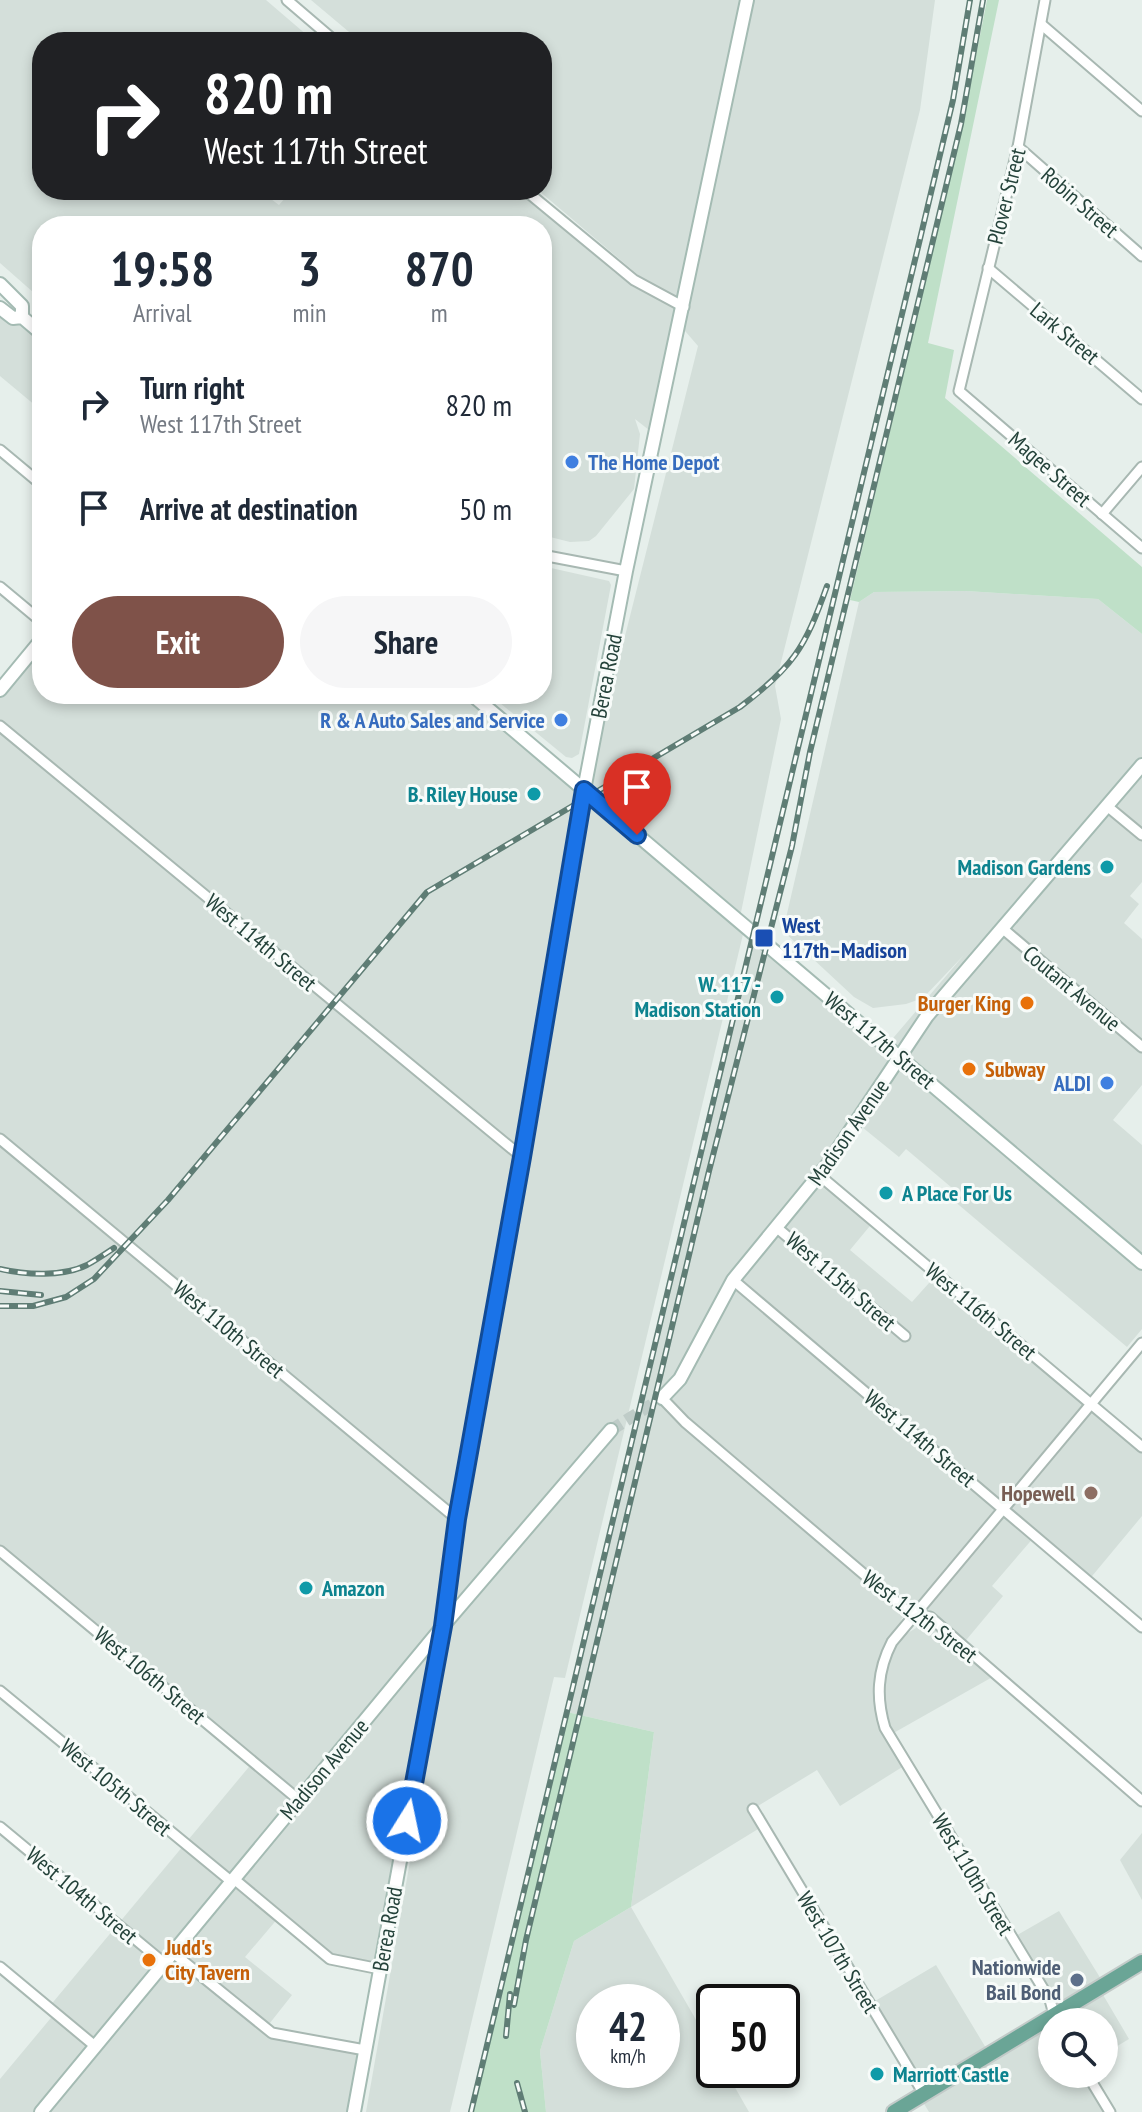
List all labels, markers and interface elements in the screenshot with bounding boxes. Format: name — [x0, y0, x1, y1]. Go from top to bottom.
text: 820 m — [204, 57, 333, 129]
icon: right — [72, 64, 176, 168]
text: West 117th Street — [204, 127, 428, 174]
street label: Plover Street — [981, 145, 1031, 247]
street label: Robin Street — [1036, 161, 1124, 243]
text: 19:58 — [110, 237, 214, 299]
text: 3 — [298, 237, 321, 299]
text: 870 — [405, 237, 474, 299]
text: Arrival — [133, 296, 192, 329]
text: min — [292, 296, 326, 329]
text: m — [431, 296, 448, 329]
street label: Lark Street — [1025, 296, 1105, 370]
text: Turn right — [140, 368, 244, 407]
icon: right — [72, 382, 116, 426]
text: 820 m — [446, 385, 512, 424]
text: West 117th Street — [140, 407, 302, 440]
street label: Magee Street — [1003, 425, 1097, 513]
place label: The Home Depot — [588, 448, 720, 476]
marker: The Home Depot — [563, 453, 581, 471]
icon: arrive — [72, 486, 116, 530]
text: Arrive at destination — [140, 489, 358, 528]
text: 50 m — [459, 489, 512, 528]
button: Exit — [72, 596, 284, 688]
button: Share — [300, 596, 512, 688]
street label: Berea Road — [584, 631, 628, 721]
place label: R & A Auto Sales and Service — [320, 706, 545, 734]
marker: R & A Auto Sales and Service — [552, 711, 570, 729]
pin — [603, 753, 671, 835]
icon: arrive — [615, 765, 659, 809]
place label: B. Riley House — [408, 780, 518, 808]
marker: B. Riley House — [525, 785, 543, 803]
place label: Madison Gardens — [958, 853, 1091, 881]
marker: Madison Gardens — [1098, 858, 1116, 876]
street label: West 114th Street — [200, 887, 322, 997]
place label: West 117th–Madison — [781, 911, 907, 964]
marker: West 117th–Madison — [753, 927, 775, 949]
street label: Coutant Avenue — [1018, 939, 1126, 1037]
place label: W. 117 - Madison Station — [635, 970, 761, 1023]
street label: West 117th Street — [819, 985, 941, 1095]
marker: W. 117 - Madison Station — [768, 988, 786, 1006]
place label: Burger King — [918, 989, 1011, 1017]
marker: Burger King — [1018, 994, 1036, 1012]
place label: Subway — [985, 1055, 1046, 1083]
marker: Subway — [960, 1060, 978, 1078]
place label: ALDI — [1053, 1069, 1091, 1097]
street label: Madison Avenue — [801, 1073, 895, 1191]
marker: ALDI — [1098, 1074, 1116, 1092]
place label: A Place For Us — [901, 1179, 1012, 1207]
marker: A Place For Us — [877, 1184, 895, 1202]
street label: West 115th Street — [780, 1226, 902, 1336]
street label: West 116th Street — [920, 1256, 1042, 1366]
street label: West 110th Street — [168, 1274, 290, 1384]
street label: West 114th Street — [859, 1383, 981, 1493]
place label: Hopewell — [1001, 1479, 1076, 1507]
marker: Hopewell — [1082, 1484, 1100, 1502]
street label: West 112th Street — [857, 1564, 983, 1668]
place label: Amazon — [321, 1574, 385, 1602]
marker: Amazon — [297, 1579, 315, 1597]
street label: West 106th Street — [89, 1620, 211, 1730]
street label: Madison Avenue — [274, 1713, 374, 1825]
street label: West 105th Street — [55, 1732, 177, 1842]
position arrow — [365, 1779, 449, 1863]
street label: West 110th Street — [926, 1808, 1020, 1940]
street label: West 104th Street — [21, 1840, 143, 1950]
street label: Berea Road — [366, 1884, 408, 1974]
street label: West 107th Street — [791, 1886, 885, 2018]
place label: Judd's City Tavern — [164, 1933, 250, 1986]
marker: Judd's City Tavern — [140, 1951, 158, 1969]
place label: Nationwide Bail Bond — [972, 1953, 1061, 2006]
marker: Nationwide Bail Bond — [1068, 1971, 1086, 1989]
speed limit sign: 50 — [696, 1984, 800, 2088]
text: 42 — [609, 2000, 647, 2052]
map controls — [1038, 2008, 1118, 2088]
button: search — [1038, 2008, 1118, 2088]
text: km/h — [610, 2043, 646, 2069]
place label: Marriott Castle — [893, 2060, 1009, 2088]
marker: Marriott Castle — [868, 2065, 886, 2083]

